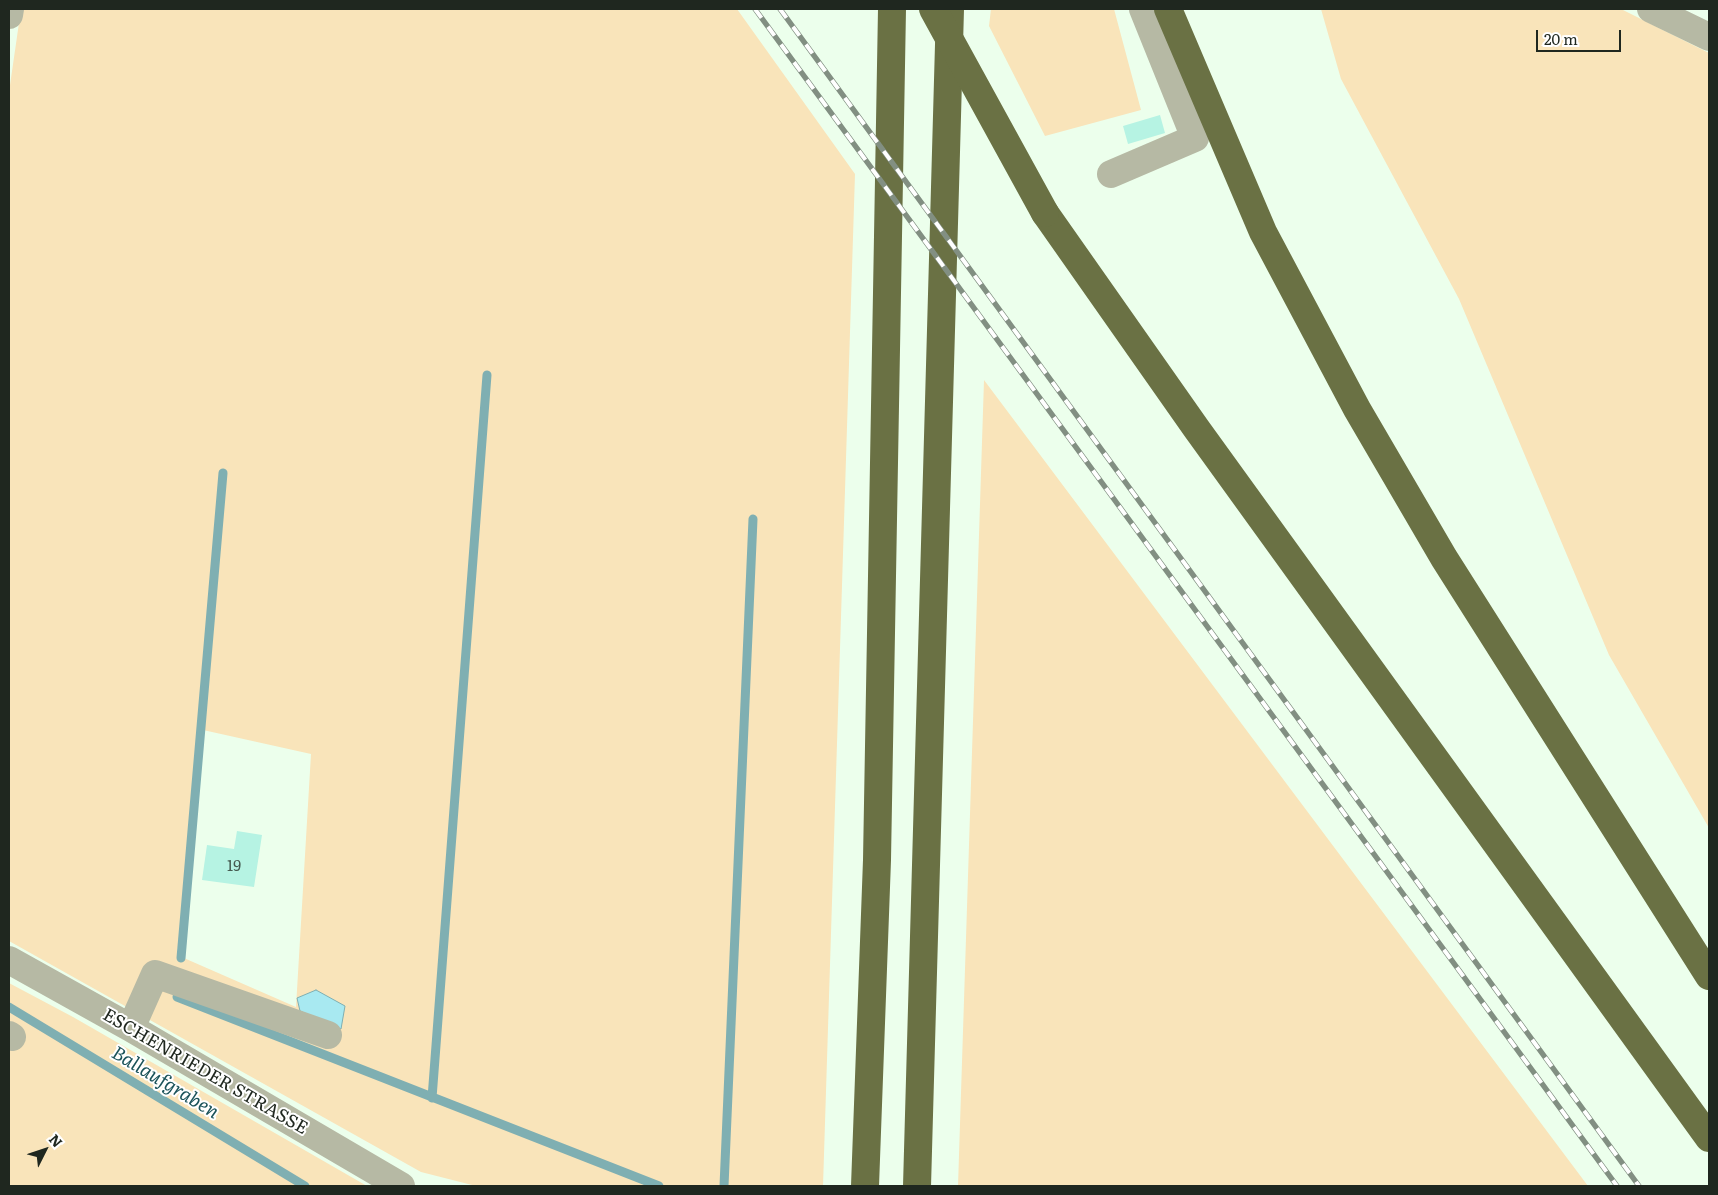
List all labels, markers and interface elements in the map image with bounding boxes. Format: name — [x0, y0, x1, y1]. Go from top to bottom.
scale bar — [1538, 20, 1623, 52]
text: 20 m — [1544, 27, 1578, 50]
house number: 19 — [227, 858, 241, 876]
street label: ESCHENRIEDER STRASSE — [99, 1004, 311, 1140]
water label: Ballaufgraben — [107, 1042, 223, 1124]
north arrow — [20, 1125, 70, 1175]
text: N — [45, 1129, 68, 1151]

